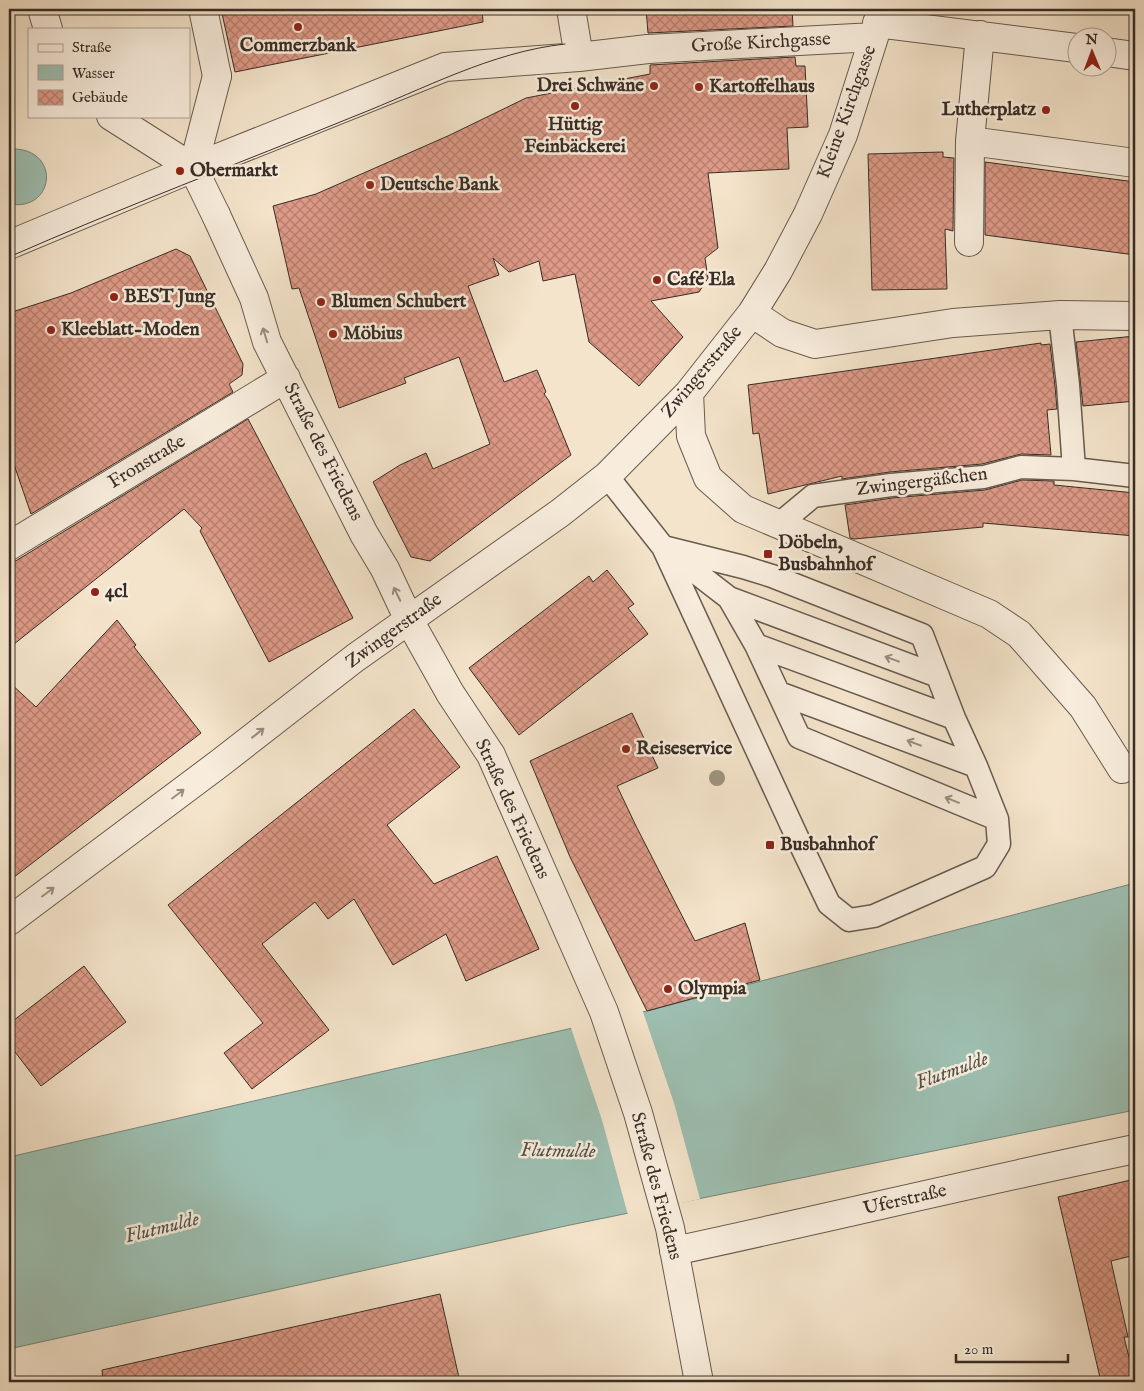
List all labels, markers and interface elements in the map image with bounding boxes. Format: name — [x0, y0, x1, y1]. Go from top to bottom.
marker: Commerzbank — [292, 21, 304, 33]
street label: Große Kirchgasse — [691, 27, 832, 59]
legend — [28, 28, 190, 118]
north arrow — [1066, 28, 1116, 78]
text: N — [1085, 31, 1098, 49]
place label: Commerzbank — [240, 34, 357, 58]
text: Straße — [72, 38, 112, 57]
street label: Kleine Kirchgasse — [812, 42, 882, 182]
text: Wasser — [72, 64, 115, 83]
place label: Drei Schwäne — [537, 74, 644, 98]
place label: Kartoffelhaus — [709, 75, 815, 99]
marker: Drei Schwäne — [648, 80, 660, 92]
marker: Kartoffelhaus — [693, 81, 705, 93]
text: Gebäude — [72, 88, 128, 107]
place label: Lutherplatz — [941, 98, 1036, 122]
marker: Hüttig Feinbäckerei — [569, 100, 581, 112]
marker: Lutherplatz — [1040, 104, 1052, 116]
place label: Hüttig Feinbäckerei — [524, 113, 626, 159]
place label: Obermarkt — [190, 159, 279, 183]
marker: Obermarkt — [174, 165, 186, 177]
place label: Deutsche Bank — [380, 173, 500, 197]
marker: Deutsche Bank — [364, 179, 376, 191]
place label: Café Ela — [667, 268, 736, 292]
marker: Café Ela — [651, 274, 663, 286]
place label: BEST Jung — [124, 285, 216, 309]
place label: Blumen Schubert — [331, 290, 467, 314]
marker: BEST Jung — [108, 291, 120, 303]
marker: Blumen Schubert — [315, 296, 327, 308]
place label: Kleeblatt-Moden — [61, 318, 200, 342]
street label: Zwingerstraße — [656, 321, 748, 423]
place label: Möbius — [343, 322, 403, 346]
marker: Kleeblatt-Moden — [45, 324, 57, 336]
one-way arrow — [259, 327, 269, 343]
marker: Möbius — [327, 328, 339, 340]
street label: Straße des Friedens — [278, 379, 368, 525]
street label: Fronstraße — [104, 429, 190, 494]
street label: Zwingergäßchen — [855, 462, 989, 502]
place label: Döbeln, Busbahnhof — [778, 531, 876, 577]
marker: Döbeln, Busbahnhof — [762, 548, 774, 560]
place label: 4cl — [105, 580, 128, 604]
marker: 4cl — [89, 586, 101, 598]
one-way arrow — [392, 587, 401, 602]
street label: Zwingerstraße — [341, 588, 447, 674]
one-way arrow — [885, 654, 901, 663]
one-way arrow — [251, 728, 265, 738]
street label: Straße des Friedens — [469, 735, 555, 883]
place label: Reiseservice — [636, 737, 733, 761]
one-way arrow — [907, 738, 922, 747]
marker: Reiseservice — [620, 743, 632, 755]
one-way arrow — [171, 789, 185, 799]
one-way arrow — [944, 795, 960, 804]
place label: Busbahnhof — [780, 833, 878, 857]
marker: Busbahnhof — [764, 839, 776, 851]
one-way arrow — [41, 886, 54, 897]
place label: Olympia — [678, 977, 747, 1001]
marker: Olympia — [662, 983, 674, 995]
water label: Flutmulde — [912, 1046, 992, 1096]
street label: Straße des Friedens — [625, 1109, 687, 1263]
water label: Flutmulde — [520, 1138, 596, 1164]
street label: Uferstraße — [861, 1179, 949, 1221]
water label: Flutmulde — [122, 1207, 202, 1249]
scale bar — [956, 1331, 1069, 1363]
text: 20 m — [964, 1340, 994, 1359]

